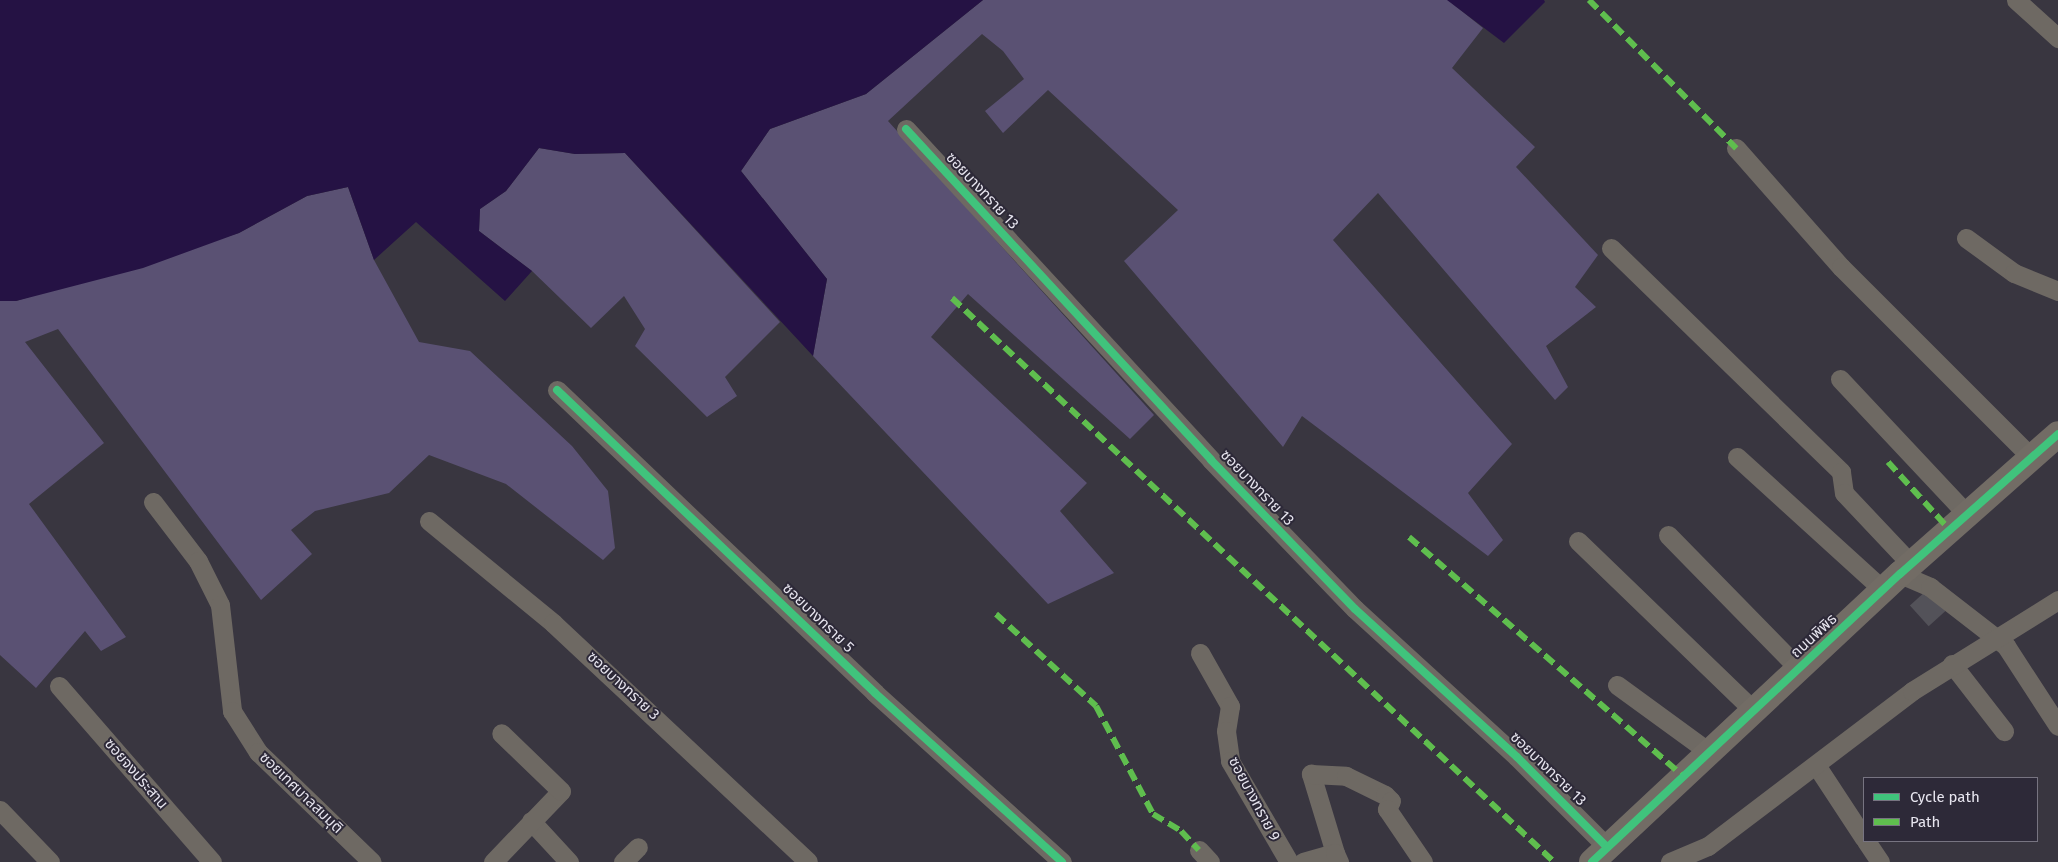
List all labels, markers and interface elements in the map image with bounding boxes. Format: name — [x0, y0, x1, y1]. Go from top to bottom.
street label: ซอยบางทราย 13 — [942, 149, 1022, 233]
street label: ซอยบางทราย 13 — [1216, 446, 1298, 530]
street label: ซอยบางทราย 5 — [779, 580, 857, 656]
street label: ถนนพิพิธ — [1787, 610, 1841, 662]
street label: ซอยบางทราย 3 — [583, 648, 663, 724]
street label: ซอยบางทราย 13 — [1506, 728, 1590, 810]
street label: ซอยจงประสาน — [101, 735, 171, 813]
street label: ซอยเทศบาลสมมุติ — [256, 749, 346, 837]
street label: ซอยบางทราย 9 — [1224, 754, 1284, 844]
legend — [1863, 777, 2038, 842]
text: Cycle path — [1910, 788, 1980, 806]
text: Path — [1910, 813, 1940, 831]

